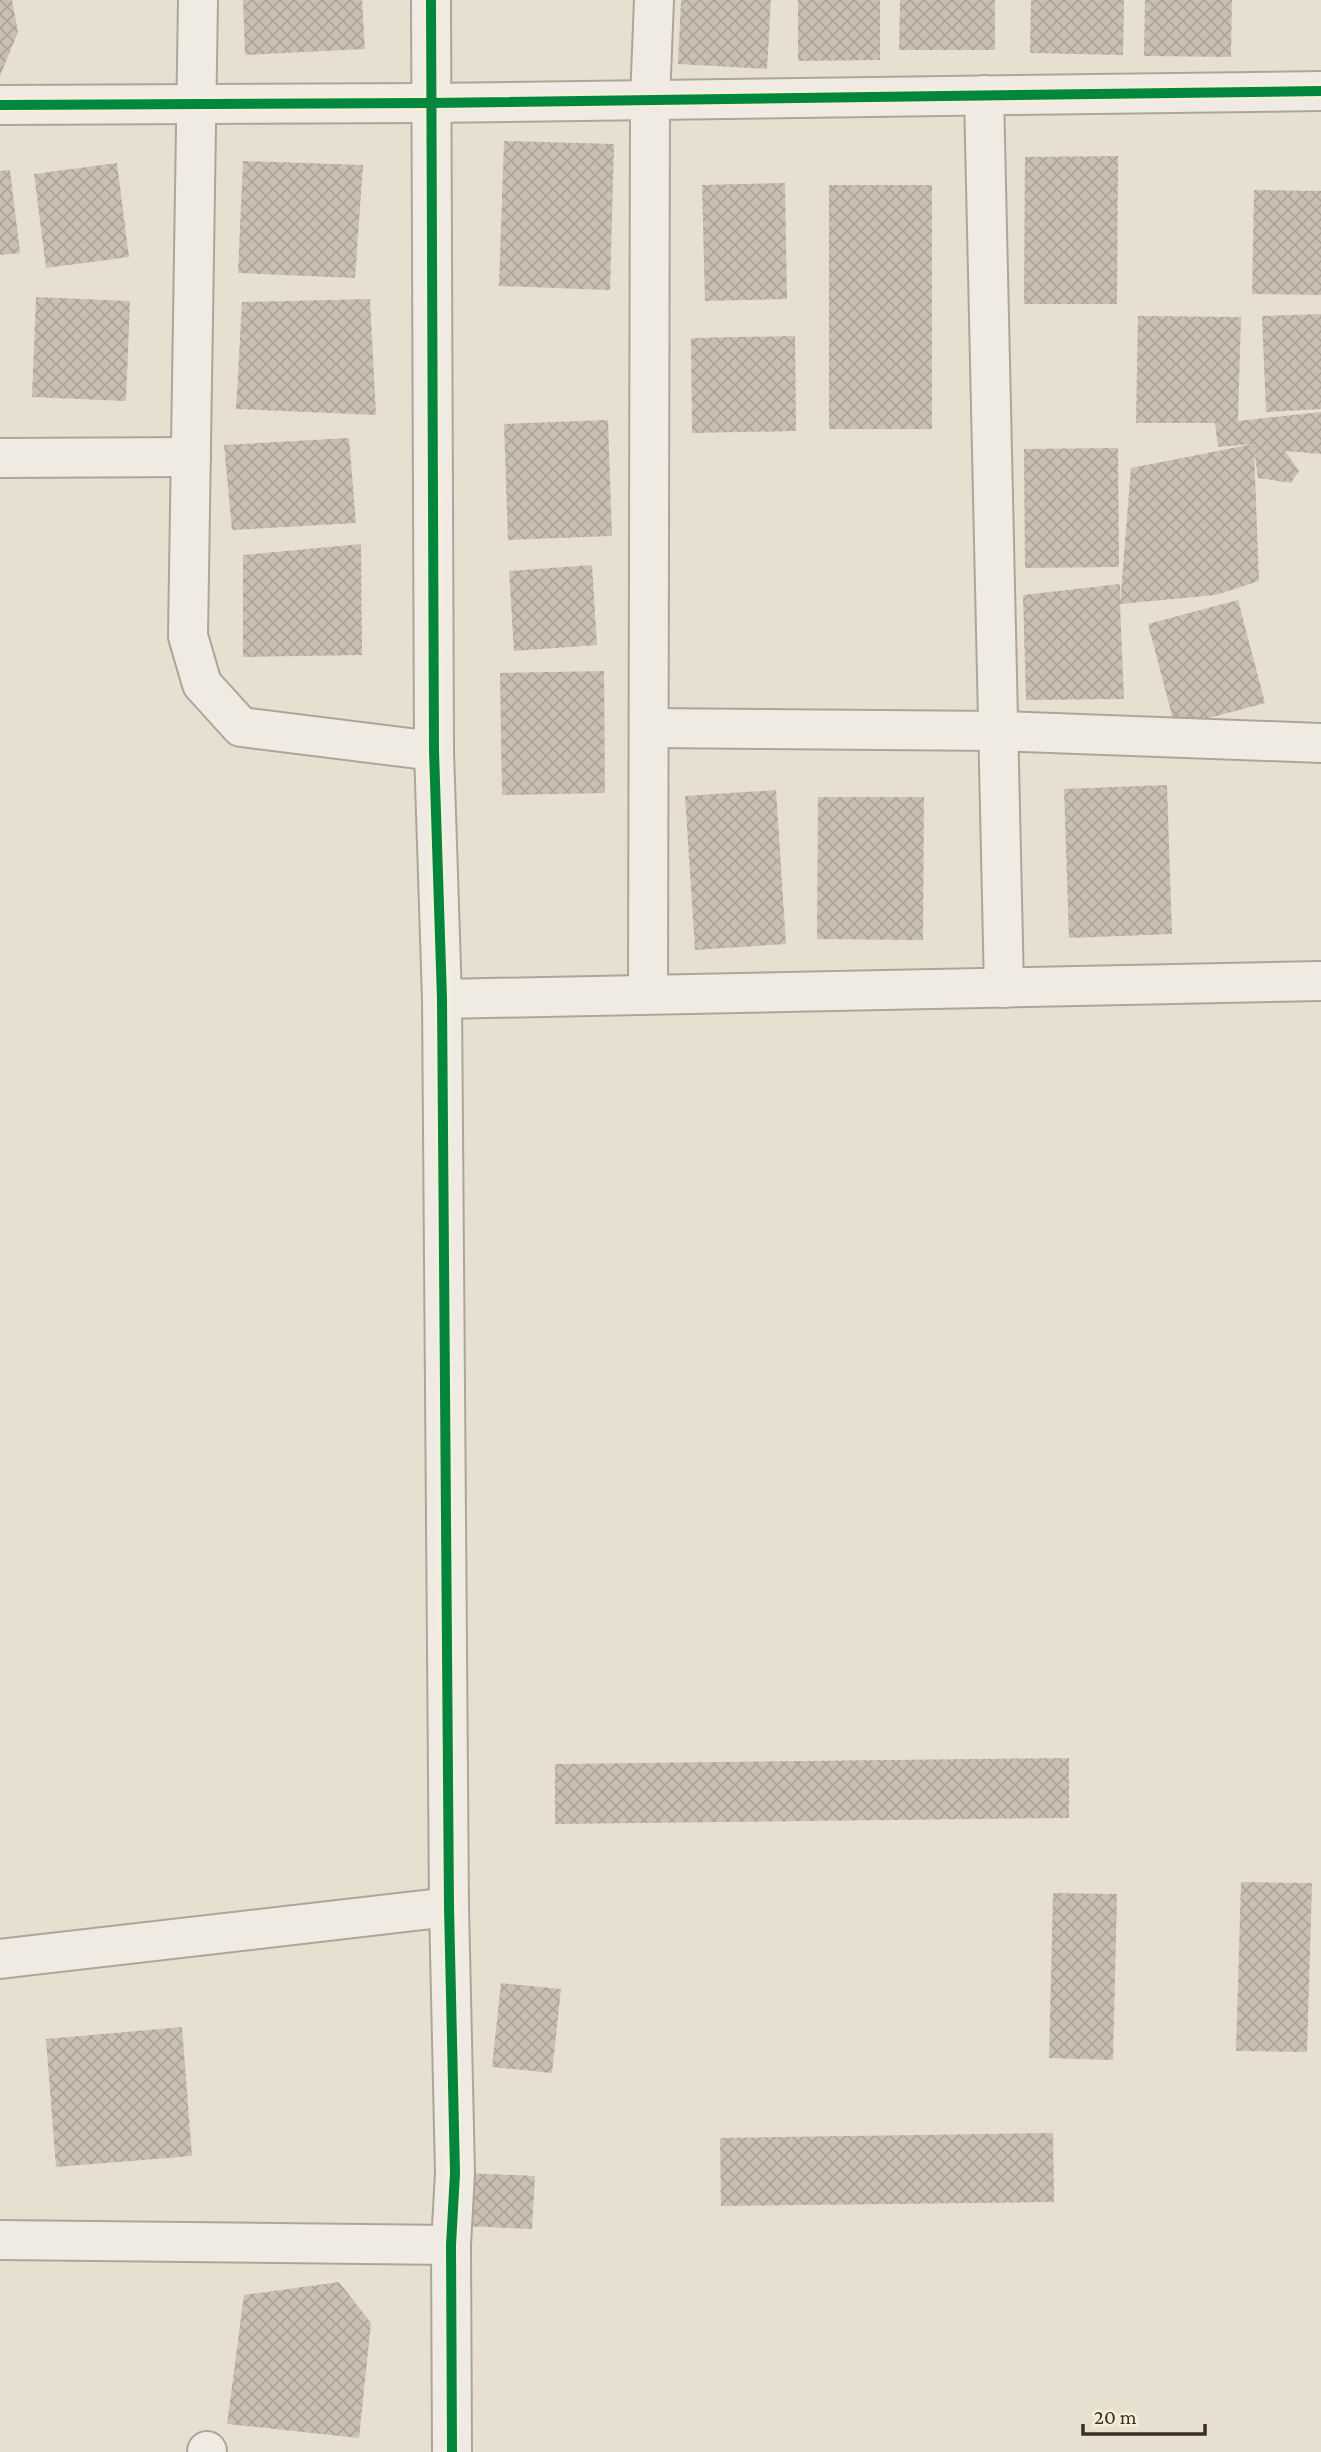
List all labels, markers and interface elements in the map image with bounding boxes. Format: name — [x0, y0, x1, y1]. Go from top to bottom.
scale bar — [1083, 2392, 1206, 2436]
text: 20 m — [1094, 2405, 1137, 2429]

